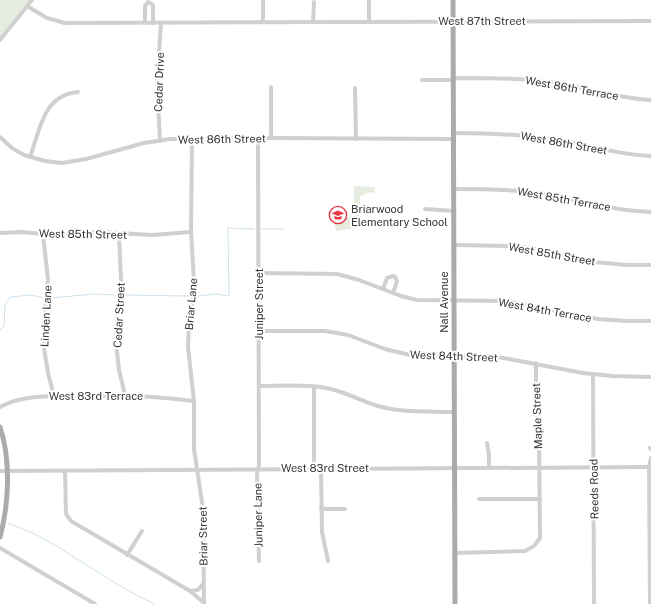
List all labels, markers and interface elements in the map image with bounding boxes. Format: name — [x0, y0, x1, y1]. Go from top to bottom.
street label: West 87th Street — [438, 15, 526, 27]
street label: Cedar Drive — [152, 52, 166, 112]
street label: West 86th Terrace — [524, 74, 620, 102]
street label: West 86th Street — [520, 129, 608, 157]
street label: West 86th Street — [178, 132, 266, 146]
street label: West 85th Terrace — [516, 185, 612, 213]
place label: Briarwood Elementary School — [351, 203, 448, 228]
school or university icon: Briarwood Elementary School — [328, 205, 348, 225]
street label: West 85th Street — [39, 227, 127, 241]
street label: West 85th Street — [508, 240, 596, 268]
street label: Juniper Street — [253, 268, 265, 340]
street label: Nall Avenue — [438, 271, 450, 333]
street label: Briar Lane — [183, 277, 199, 331]
street label: Cedar Street — [111, 282, 127, 348]
street label: Linden Lane — [38, 285, 54, 347]
street label: West 84th Terrace — [497, 296, 593, 324]
street label: West 84th Street — [410, 348, 498, 364]
street label: Maple Street — [530, 383, 544, 449]
street label: West 83rd Terrace — [49, 390, 143, 402]
street label: Reeds Road — [587, 459, 601, 519]
street label: West 83rd Street — [281, 462, 369, 474]
street label: Juniper Lane — [251, 483, 265, 547]
street label: Briar Street — [196, 506, 210, 566]

